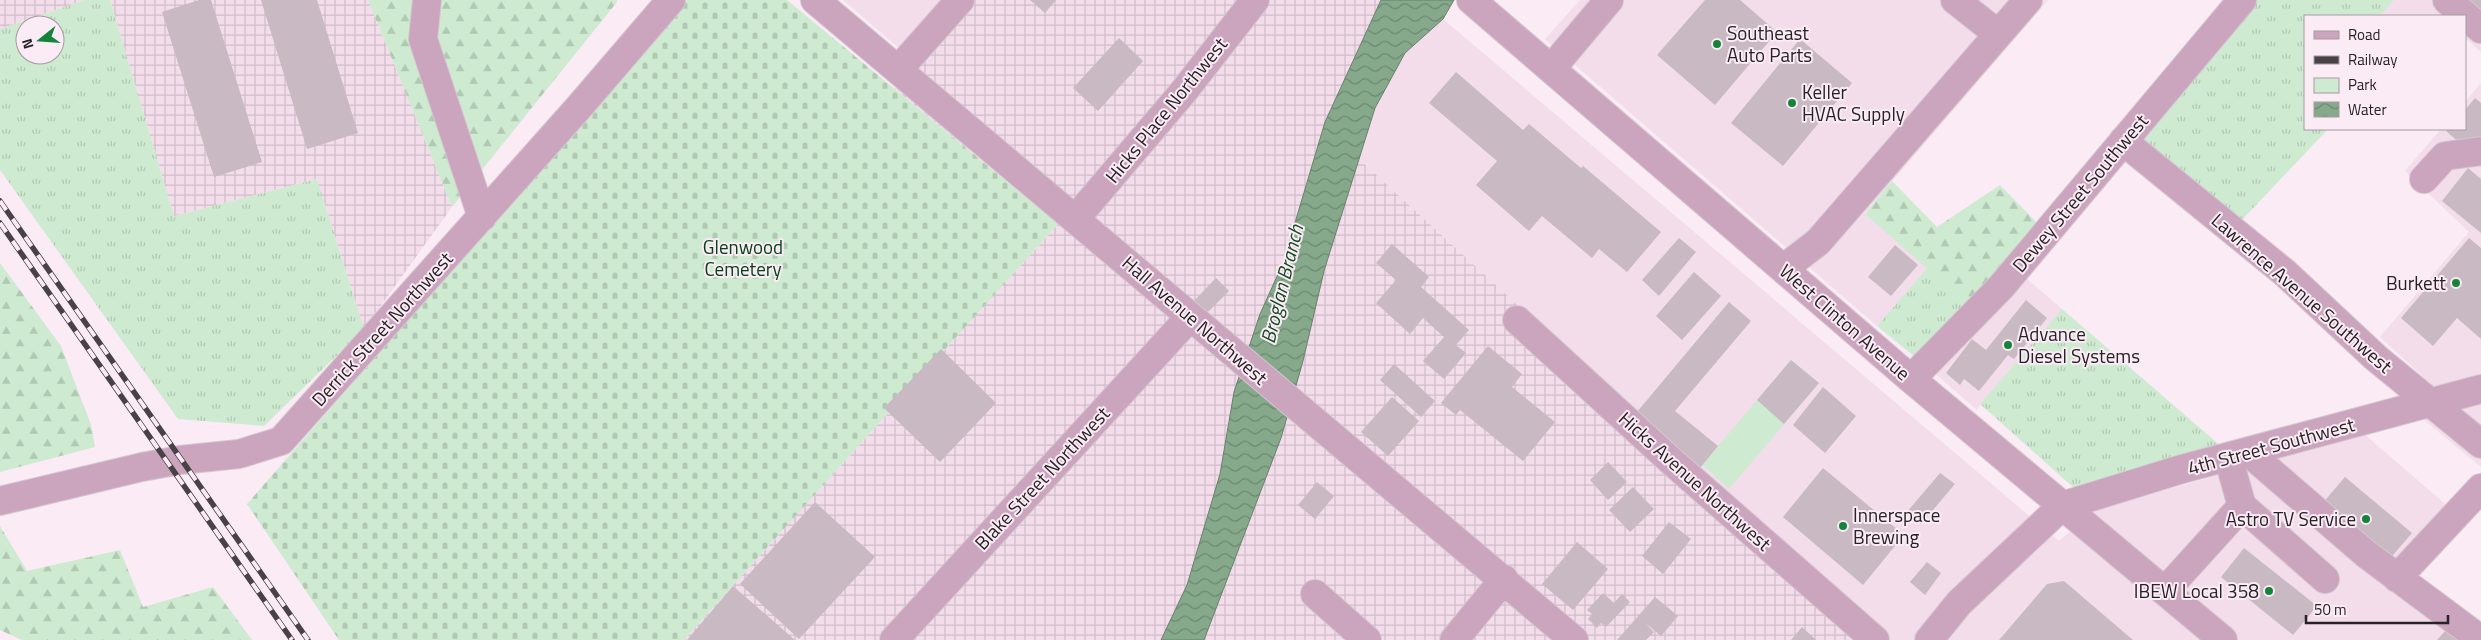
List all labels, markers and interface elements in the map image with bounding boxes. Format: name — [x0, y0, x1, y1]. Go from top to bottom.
north arrow — [15, 15, 65, 65]
legend — [2304, 15, 2466, 130]
place label: Southeast Auto Parts — [1727, 18, 1812, 69]
text: Road — [2348, 23, 2380, 46]
street label: Hicks Place Northwest — [1098, 30, 1234, 189]
text: N — [16, 36, 39, 52]
marker: Southeast Auto Parts — [1711, 38, 1723, 50]
text: Railway — [2348, 48, 2398, 71]
text: Park — [2348, 73, 2377, 96]
place label: Keller HVAC Supply — [1802, 77, 1905, 128]
marker: Keller HVAC Supply — [1786, 97, 1798, 109]
text: Water — [2348, 98, 2387, 121]
street label: Dewey Street Southwest — [2005, 107, 2155, 278]
street label: Lawrence Avenue Southwest — [2205, 206, 2399, 380]
water label: Broglan Branch — [1252, 220, 1311, 346]
park label: Glenwood Cemetery — [703, 232, 783, 283]
street label: Derrick Street Northwest — [304, 245, 459, 413]
street label: Hall Avenue Northwest — [1116, 248, 1275, 391]
street label: West Clinton Avenue — [1773, 256, 1917, 387]
place label: Burkett — [2386, 268, 2446, 297]
marker: Burkett — [2450, 277, 2462, 289]
place label: Advance Diesel Systems — [2018, 319, 2140, 370]
marker: Advance Diesel Systems — [2002, 339, 2014, 351]
street label: Blake Street Northwest — [967, 399, 1116, 556]
street label: Hicks Avenue Northwest — [1613, 404, 1778, 557]
street label: 4th Street Southwest — [2184, 409, 2358, 482]
place label: Innerspace Brewing — [1853, 500, 1940, 551]
place label: Astro TV Service — [2226, 504, 2356, 533]
marker: Astro TV Service — [2360, 513, 2372, 525]
marker: Innerspace Brewing — [1837, 520, 1849, 532]
place label: IBEW Local 358 — [2134, 576, 2259, 605]
marker: IBEW Local 358 — [2263, 585, 2275, 597]
scale bar — [2306, 592, 2448, 624]
text: 50 m — [2314, 598, 2347, 621]

